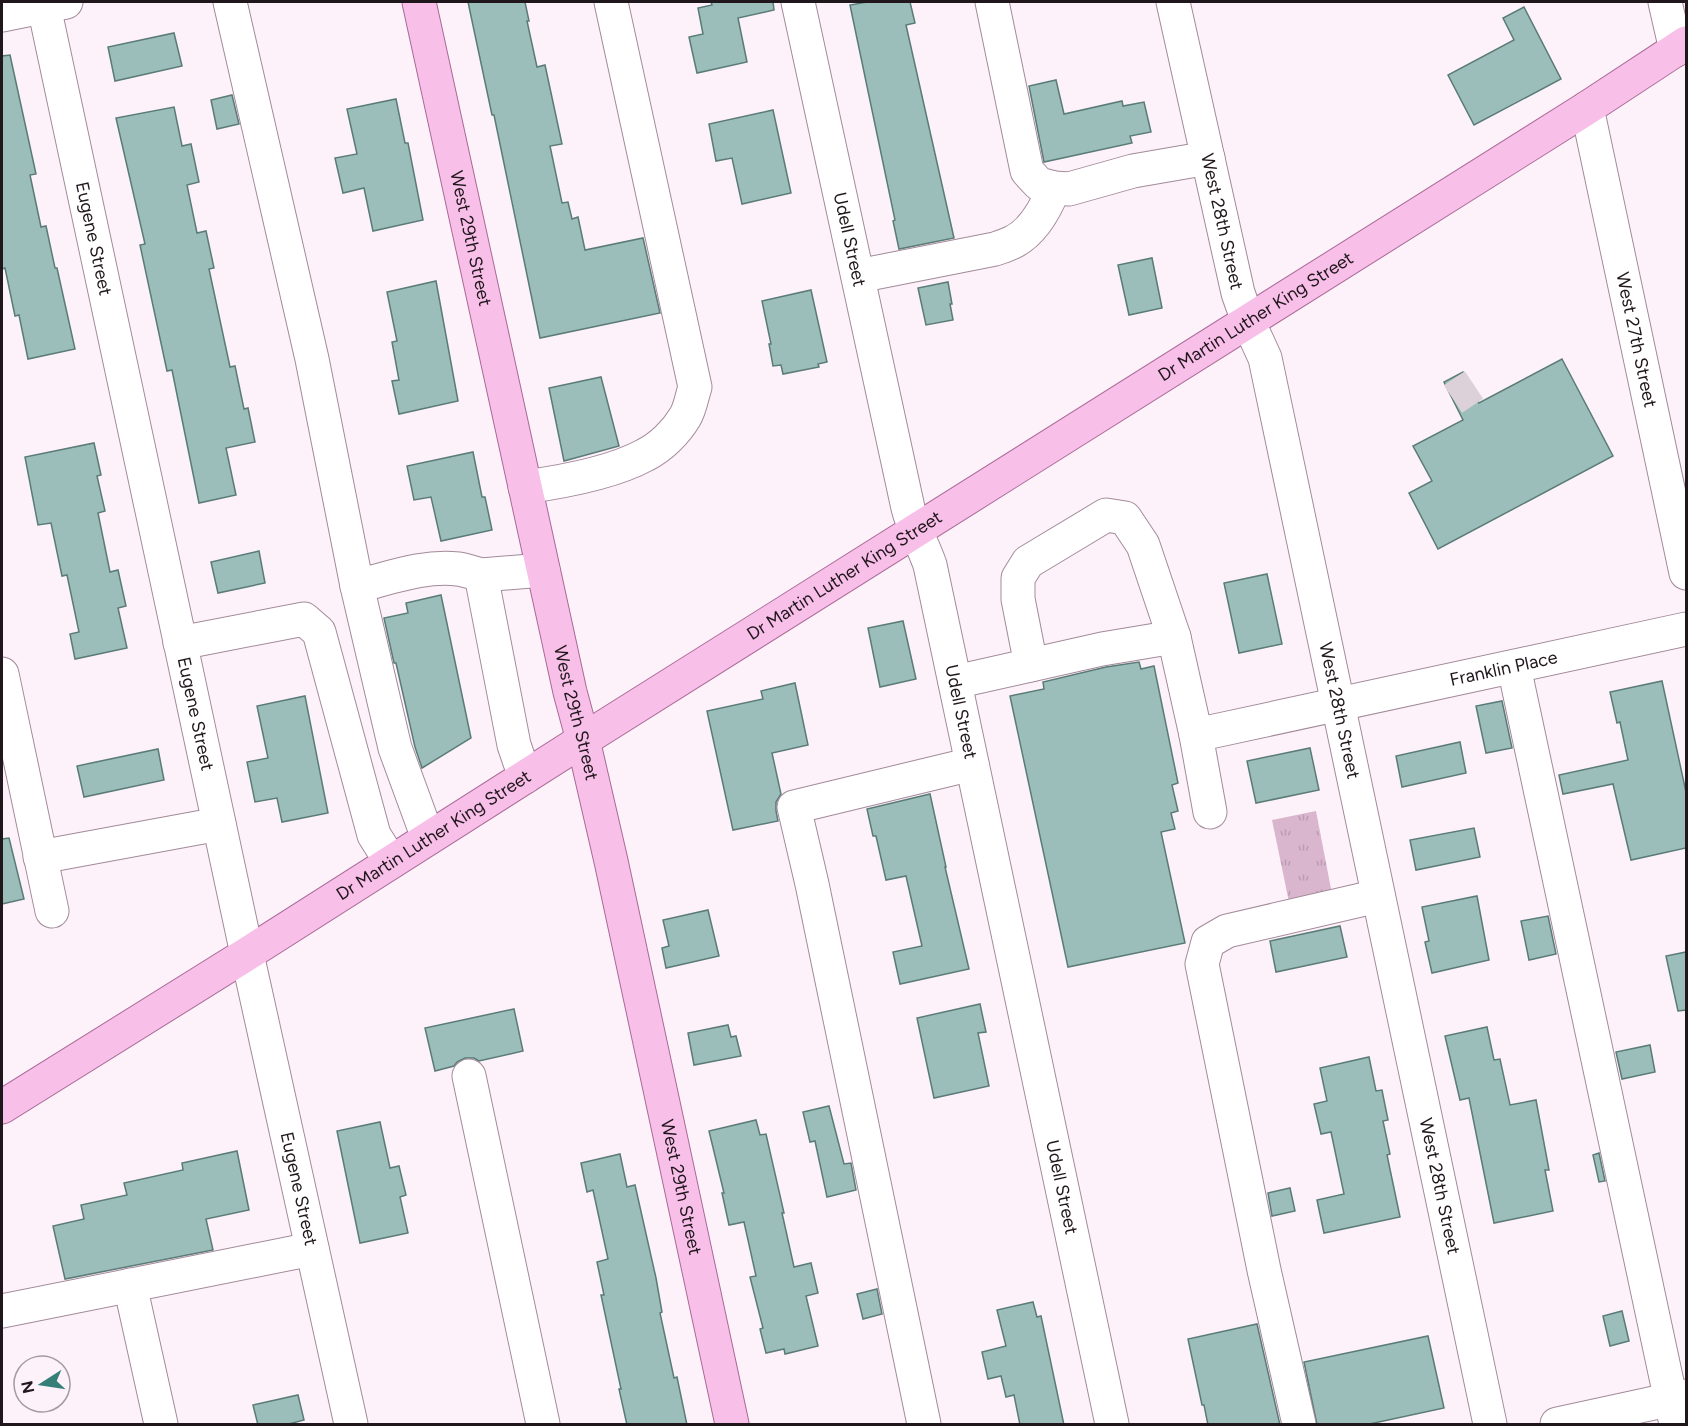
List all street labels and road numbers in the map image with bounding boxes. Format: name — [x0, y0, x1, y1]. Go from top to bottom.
street label: West 28th Street — [1196, 151, 1248, 292]
street label: West 29th Street — [445, 169, 496, 308]
street label: Eugene Street — [71, 180, 117, 298]
street label: Udell Street — [829, 190, 871, 289]
street label: Dr Martin Luther King Street — [1154, 247, 1357, 386]
street label: West 27th Street — [1611, 270, 1661, 410]
street label: Dr Martin Luther King Street — [743, 506, 946, 645]
street label: West 28th Street — [1314, 640, 1365, 781]
street label: West 29th Street — [549, 643, 603, 783]
street label: Franklin Place — [1448, 646, 1560, 691]
street label: Eugene Street — [173, 655, 218, 773]
street label: Udell Street — [940, 663, 982, 761]
street label: Dr Martin Luther King Street — [332, 765, 535, 905]
street label: West 28th Street — [1415, 1116, 1465, 1257]
street label: West 29th Street — [656, 1117, 706, 1257]
street label: Eugene Street — [276, 1130, 322, 1248]
street label: Udell Street — [1041, 1138, 1083, 1237]

